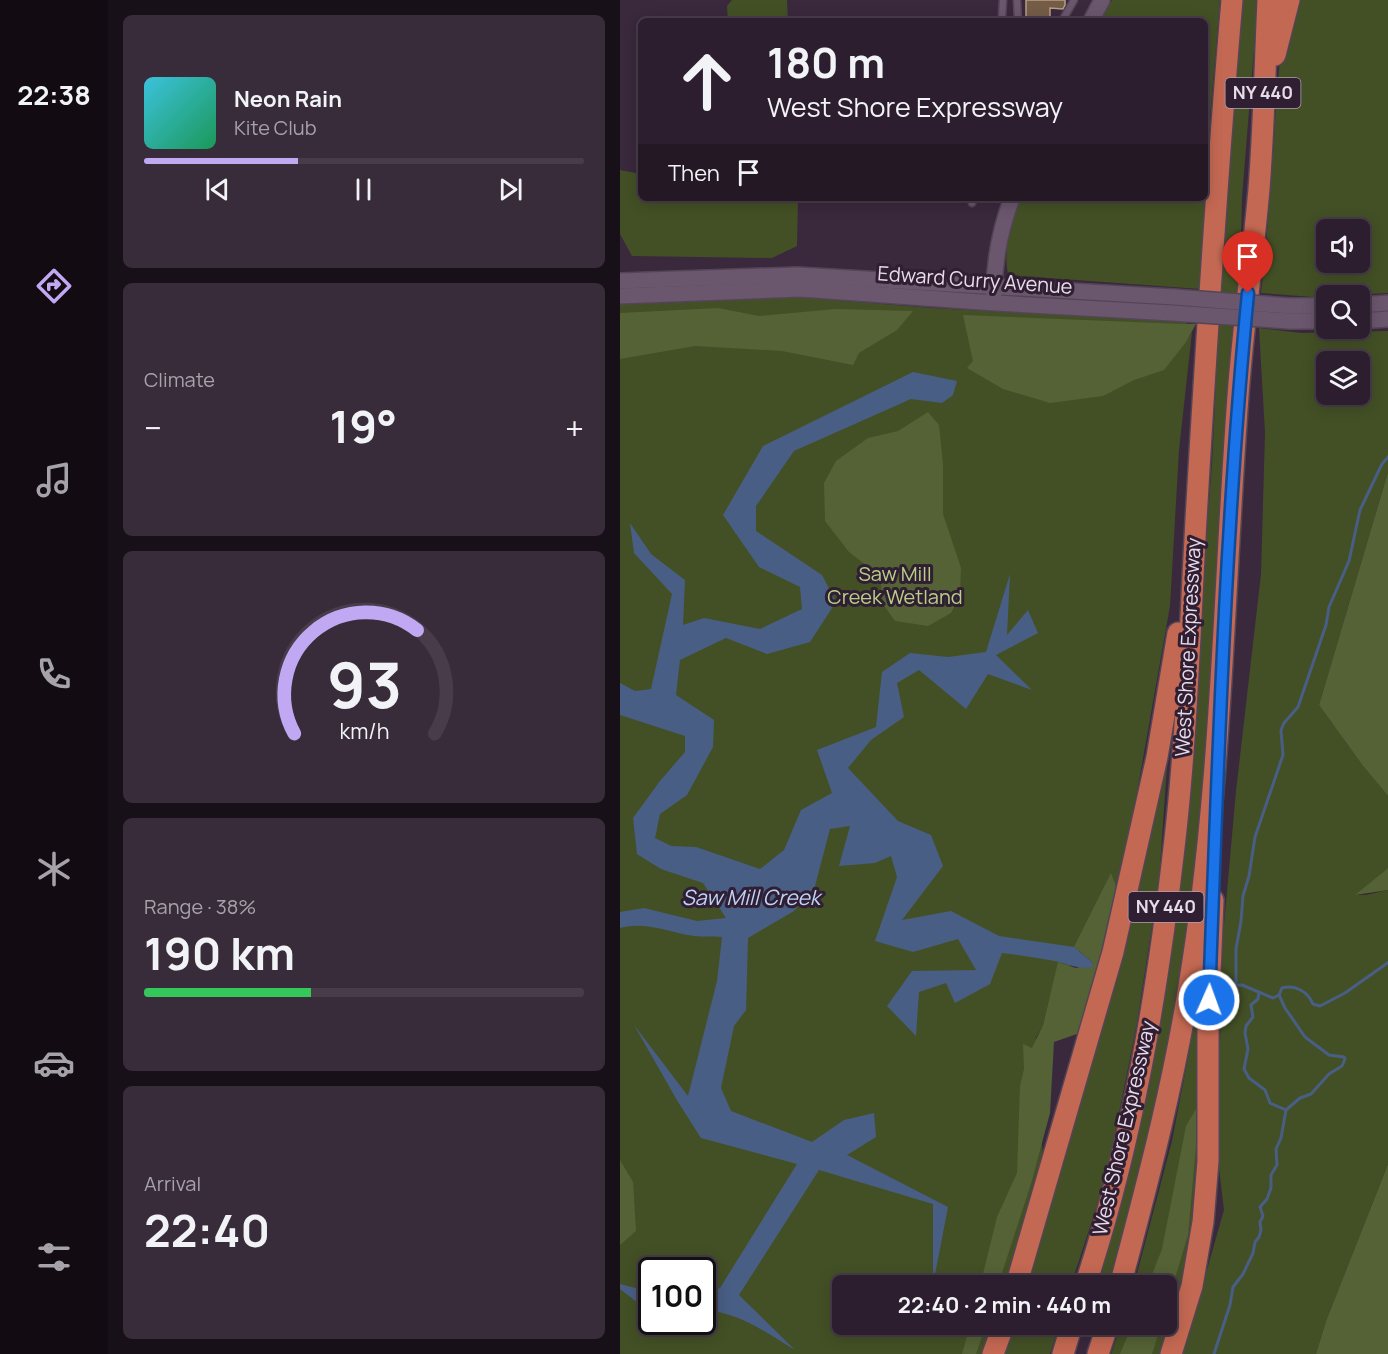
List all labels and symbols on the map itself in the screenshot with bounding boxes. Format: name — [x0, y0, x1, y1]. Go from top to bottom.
road number: NY 440 — [1226, 78, 1300, 108]
pin — [1222, 231, 1273, 293]
street label: Edward Curry Avenue — [877, 259, 1073, 300]
street label: West Shore Expressway — [1168, 536, 1207, 757]
park label: Saw Mill Creek Wetland — [827, 560, 963, 610]
water label: Saw Mill Creek — [682, 883, 823, 911]
road number: NY 440 — [1128, 892, 1204, 922]
position arrow — [1177, 968, 1241, 1032]
street label: West Shore Expressway — [1086, 1018, 1161, 1238]
speed limit sign: 100 — [638, 1257, 716, 1335]

